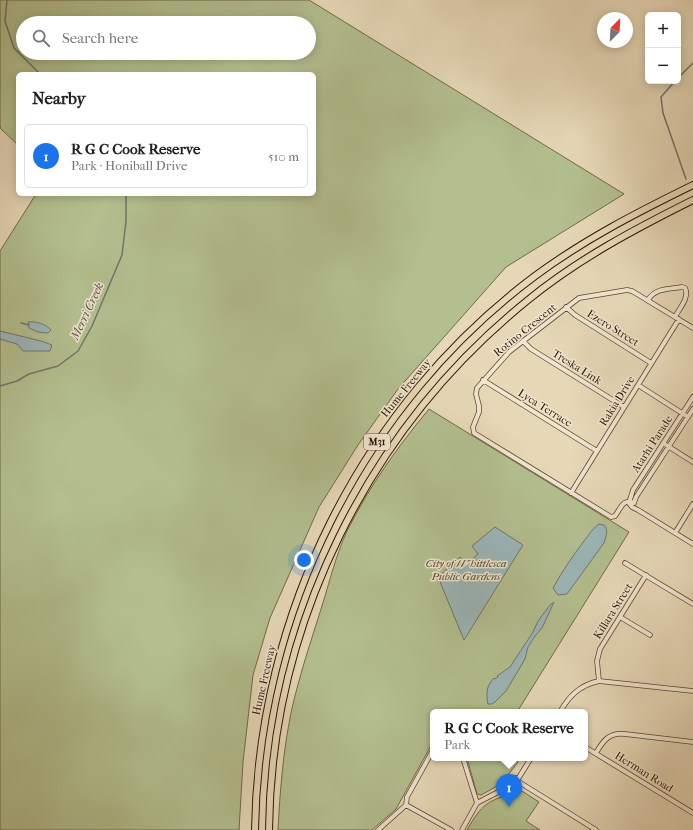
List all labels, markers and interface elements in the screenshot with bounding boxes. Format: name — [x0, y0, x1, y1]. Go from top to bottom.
north arrow — [597, 12, 633, 48]
map controls — [645, 12, 681, 84]
button: + — [645, 12, 681, 48]
search box — [16, 16, 316, 60]
icon: search — [30, 27, 52, 49]
text: Search here — [62, 29, 138, 47]
button: − — [645, 48, 681, 84]
text: Nearby — [32, 88, 86, 108]
text: R G C Cook Reserve — [71, 140, 200, 158]
text: 1 — [44, 149, 48, 164]
text: 510 m — [268, 149, 299, 164]
text: Park · Honiball Drive — [71, 158, 188, 173]
water label: Merri Creek — [67, 280, 106, 343]
street label: Rotino Crescent — [491, 301, 559, 359]
street label: Ezero Street — [585, 307, 641, 349]
street label: Treska Link — [550, 347, 604, 387]
street label: Hume Freeway — [378, 355, 434, 420]
street label: Rakia Drive — [597, 373, 638, 428]
street label: Lyca Terrace — [516, 386, 575, 430]
street label: Atarhi Parade — [628, 413, 676, 476]
road number: M31 — [364, 434, 390, 450]
your location — [294, 550, 314, 570]
park label: City of Whittlesea Public Gardens — [425, 557, 507, 583]
street label: Killara Street — [591, 581, 635, 641]
street label: Hume Freeway — [250, 642, 279, 716]
popup — [430, 709, 588, 761]
text: R G C Cook Reserve — [444, 719, 574, 737]
text: Park — [444, 737, 470, 752]
street label: Herman Road — [613, 749, 676, 796]
pin: 1 — [496, 774, 522, 807]

